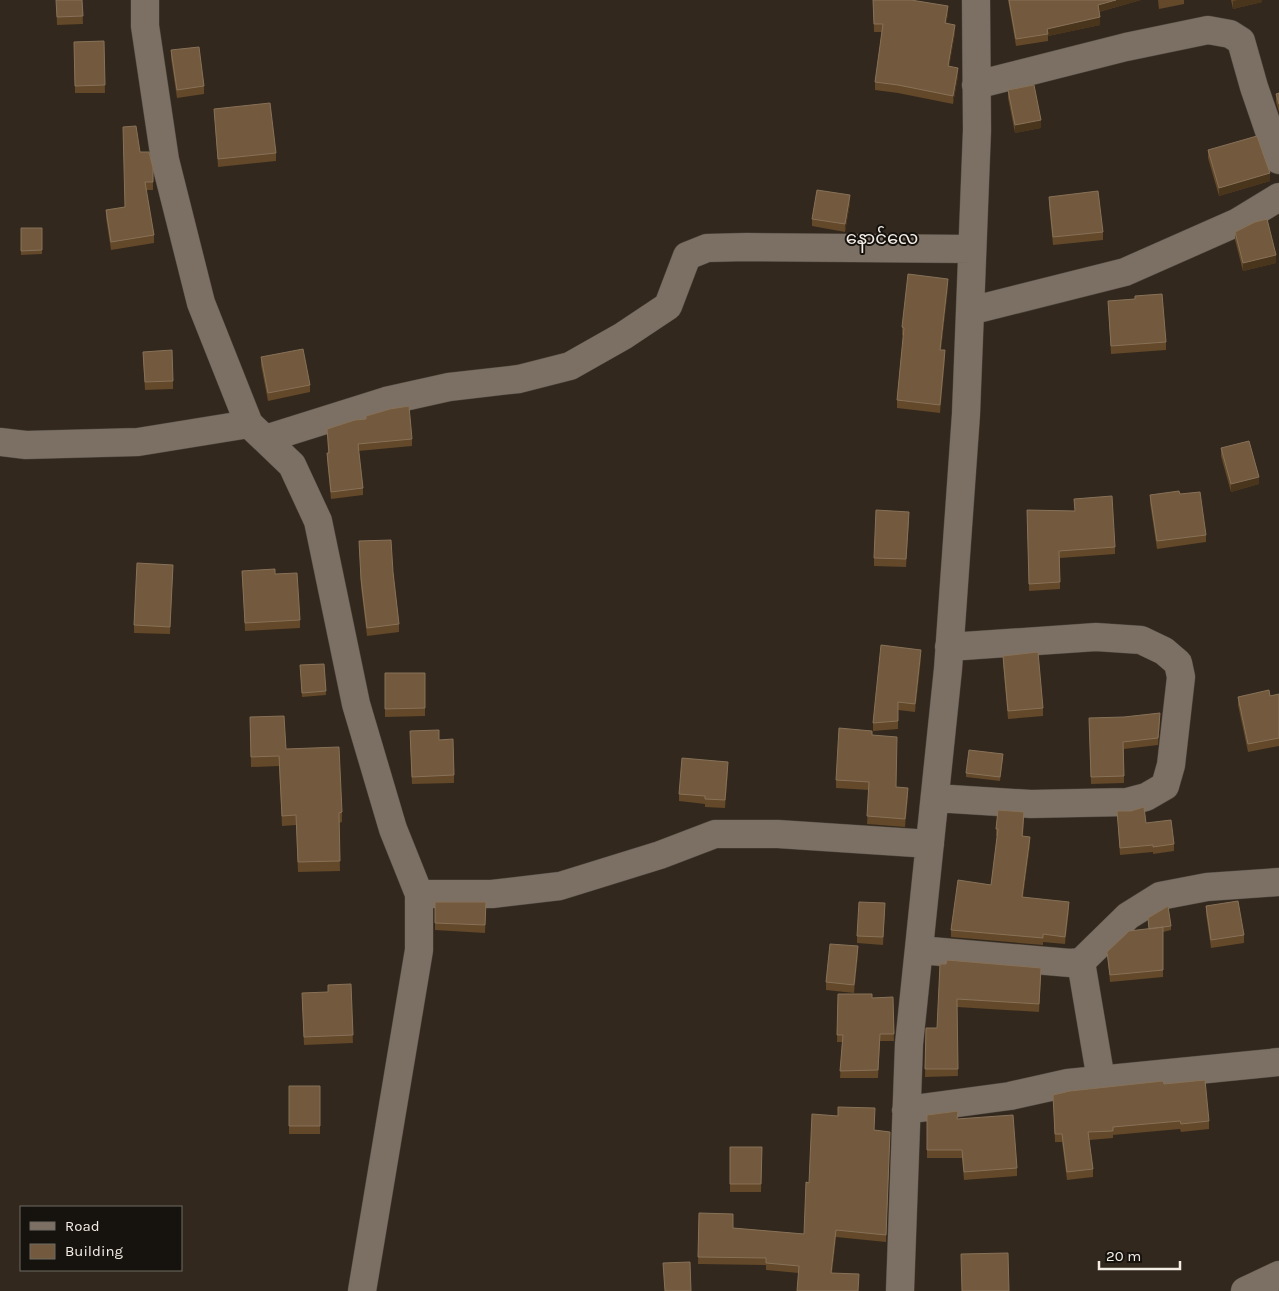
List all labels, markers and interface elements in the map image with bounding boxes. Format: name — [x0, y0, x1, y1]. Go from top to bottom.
district label: နောင်လေ — [846, 225, 918, 253]
legend — [20, 1206, 182, 1271]
text: Road — [65, 1217, 100, 1235]
scale bar — [1099, 1238, 1180, 1270]
text: Building — [65, 1242, 123, 1260]
text: 20 m — [1106, 1247, 1141, 1265]

